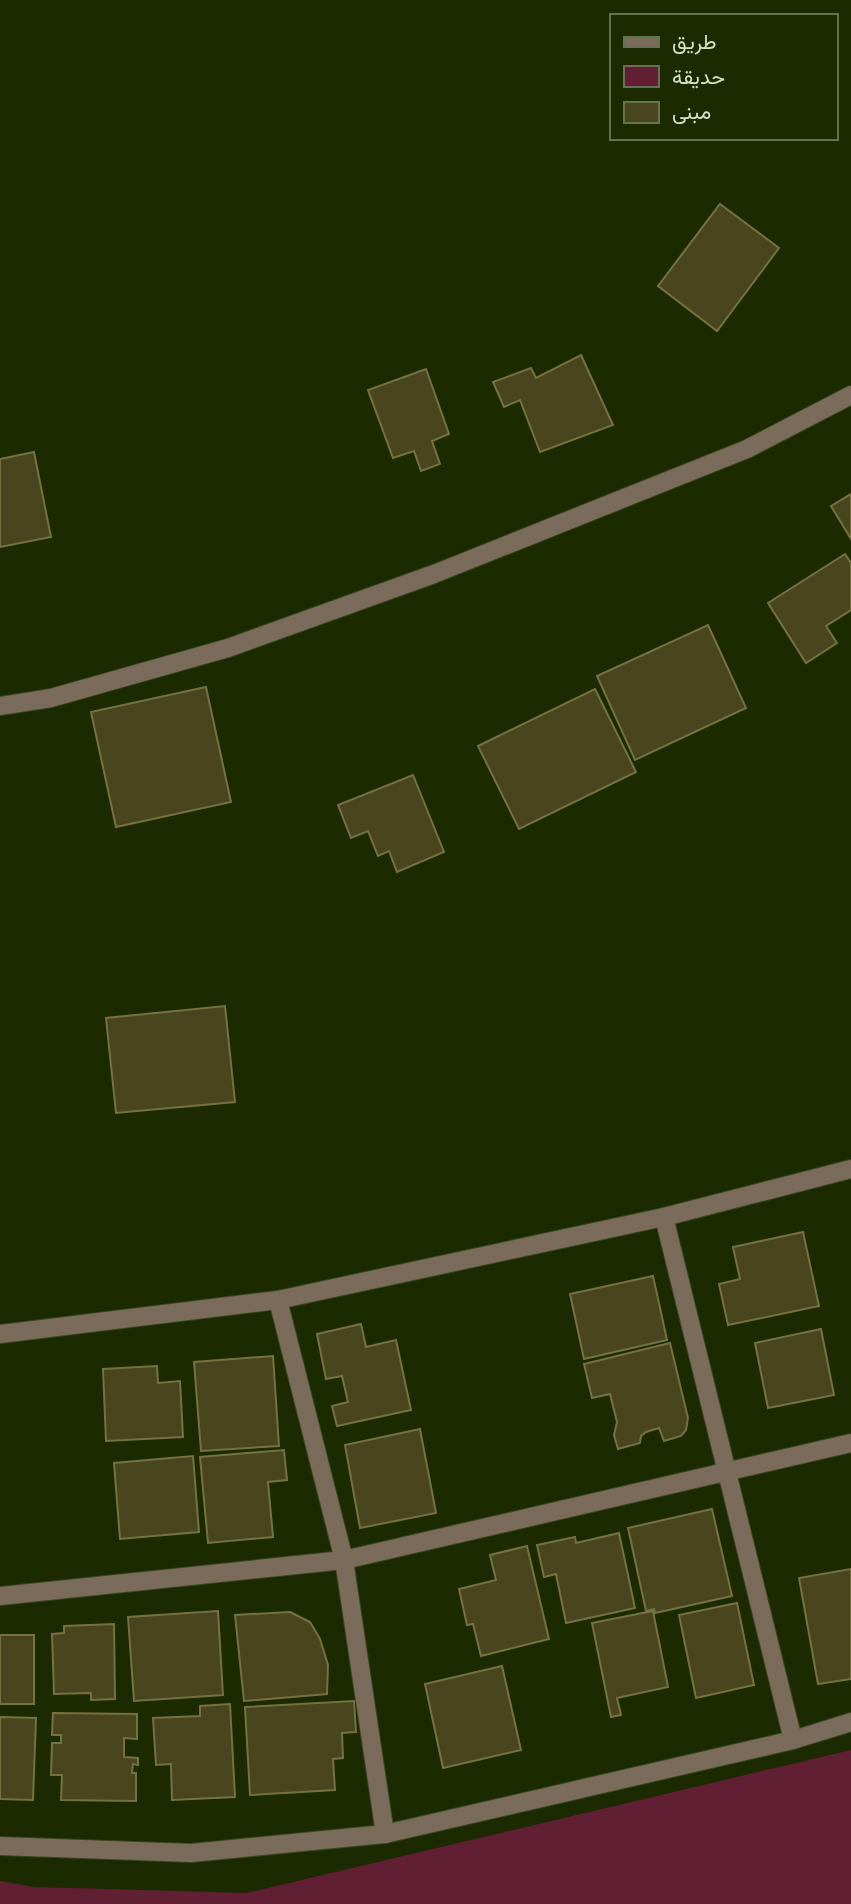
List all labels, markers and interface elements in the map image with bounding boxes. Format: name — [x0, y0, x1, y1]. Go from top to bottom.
legend — [610, 14, 837, 140]
text: طريق — [672, 27, 717, 55]
text: حديقة — [672, 62, 725, 90]
text: مبنى — [672, 97, 711, 125]

